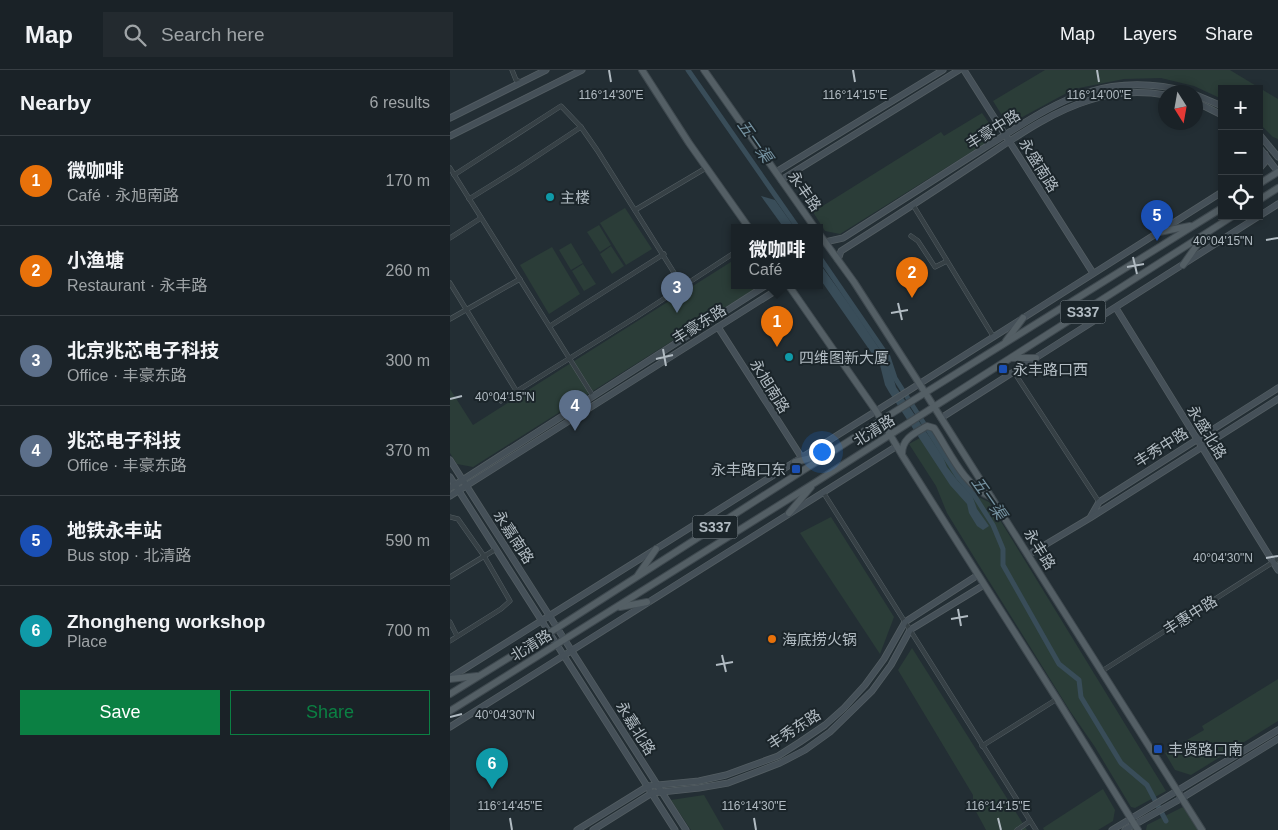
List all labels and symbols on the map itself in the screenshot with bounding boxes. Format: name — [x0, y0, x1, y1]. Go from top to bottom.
north arrow — [1158, 85, 1203, 130]
text: 116°14'30"E — [578, 88, 644, 102]
text: 116°14'15"E — [822, 88, 888, 102]
text: 116°14'00"E — [1066, 88, 1132, 102]
street label: 丰豪中路 — [963, 106, 1023, 152]
water label: 五一渠 — [734, 116, 777, 167]
street label: 永盛南路 — [1016, 135, 1062, 195]
street label: 永丰路 — [785, 168, 825, 214]
place label: 主楼 — [560, 189, 590, 206]
marker: 主楼 — [544, 191, 556, 203]
pin: 5 — [1141, 200, 1173, 241]
text: 40°04'15"N — [1193, 234, 1253, 248]
pin: 2 — [896, 257, 928, 298]
pin: 3 — [661, 272, 693, 313]
road number: S337 — [1060, 300, 1106, 323]
street label: 丰豪东路 — [669, 301, 729, 347]
pin: 1 — [761, 306, 793, 347]
place label: 四维图新大厦 — [799, 349, 889, 366]
marker: 四维图新大厦 — [783, 351, 795, 363]
street label: 永旭南路 — [747, 356, 793, 416]
place label: 永丰路口西 — [1013, 361, 1088, 378]
marker: 永丰路口西 — [997, 363, 1009, 375]
text: 40°04'15"N — [475, 390, 535, 404]
pin: 4 — [559, 390, 591, 431]
street label: 永盛北路 — [1184, 402, 1230, 462]
street label: 北清路 — [850, 411, 898, 449]
street label: 丰秀中路 — [1131, 424, 1191, 470]
your location — [809, 439, 835, 465]
place label: 永丰路口东 — [711, 461, 786, 478]
marker: 永丰路口东 — [790, 463, 802, 475]
water label: 五一渠 — [968, 473, 1011, 524]
street label: 永嘉南路 — [491, 507, 537, 567]
road number: S337 — [692, 516, 738, 538]
street label: 永丰路 — [1021, 525, 1059, 573]
text: 40°04'30"N — [1193, 551, 1253, 565]
street label: 丰惠中路 — [1160, 592, 1220, 638]
street label: 北清路 — [507, 626, 555, 664]
place label: 海底捞火锅 — [782, 631, 857, 648]
marker: 海底捞火锅 — [766, 633, 778, 645]
street label: 永嘉北路 — [613, 698, 659, 758]
street label: 丰秀东路 — [764, 706, 824, 752]
text: 40°04'30"N — [475, 708, 535, 722]
place label: 丰贤路口南 — [1168, 741, 1243, 758]
marker: 丰贤路口南 — [1152, 743, 1164, 755]
pin: 6 — [476, 748, 508, 789]
text: 116°14'45"E — [477, 799, 543, 813]
text: 116°14'30"E — [721, 799, 787, 813]
text: 116°14'15"E — [965, 799, 1031, 813]

